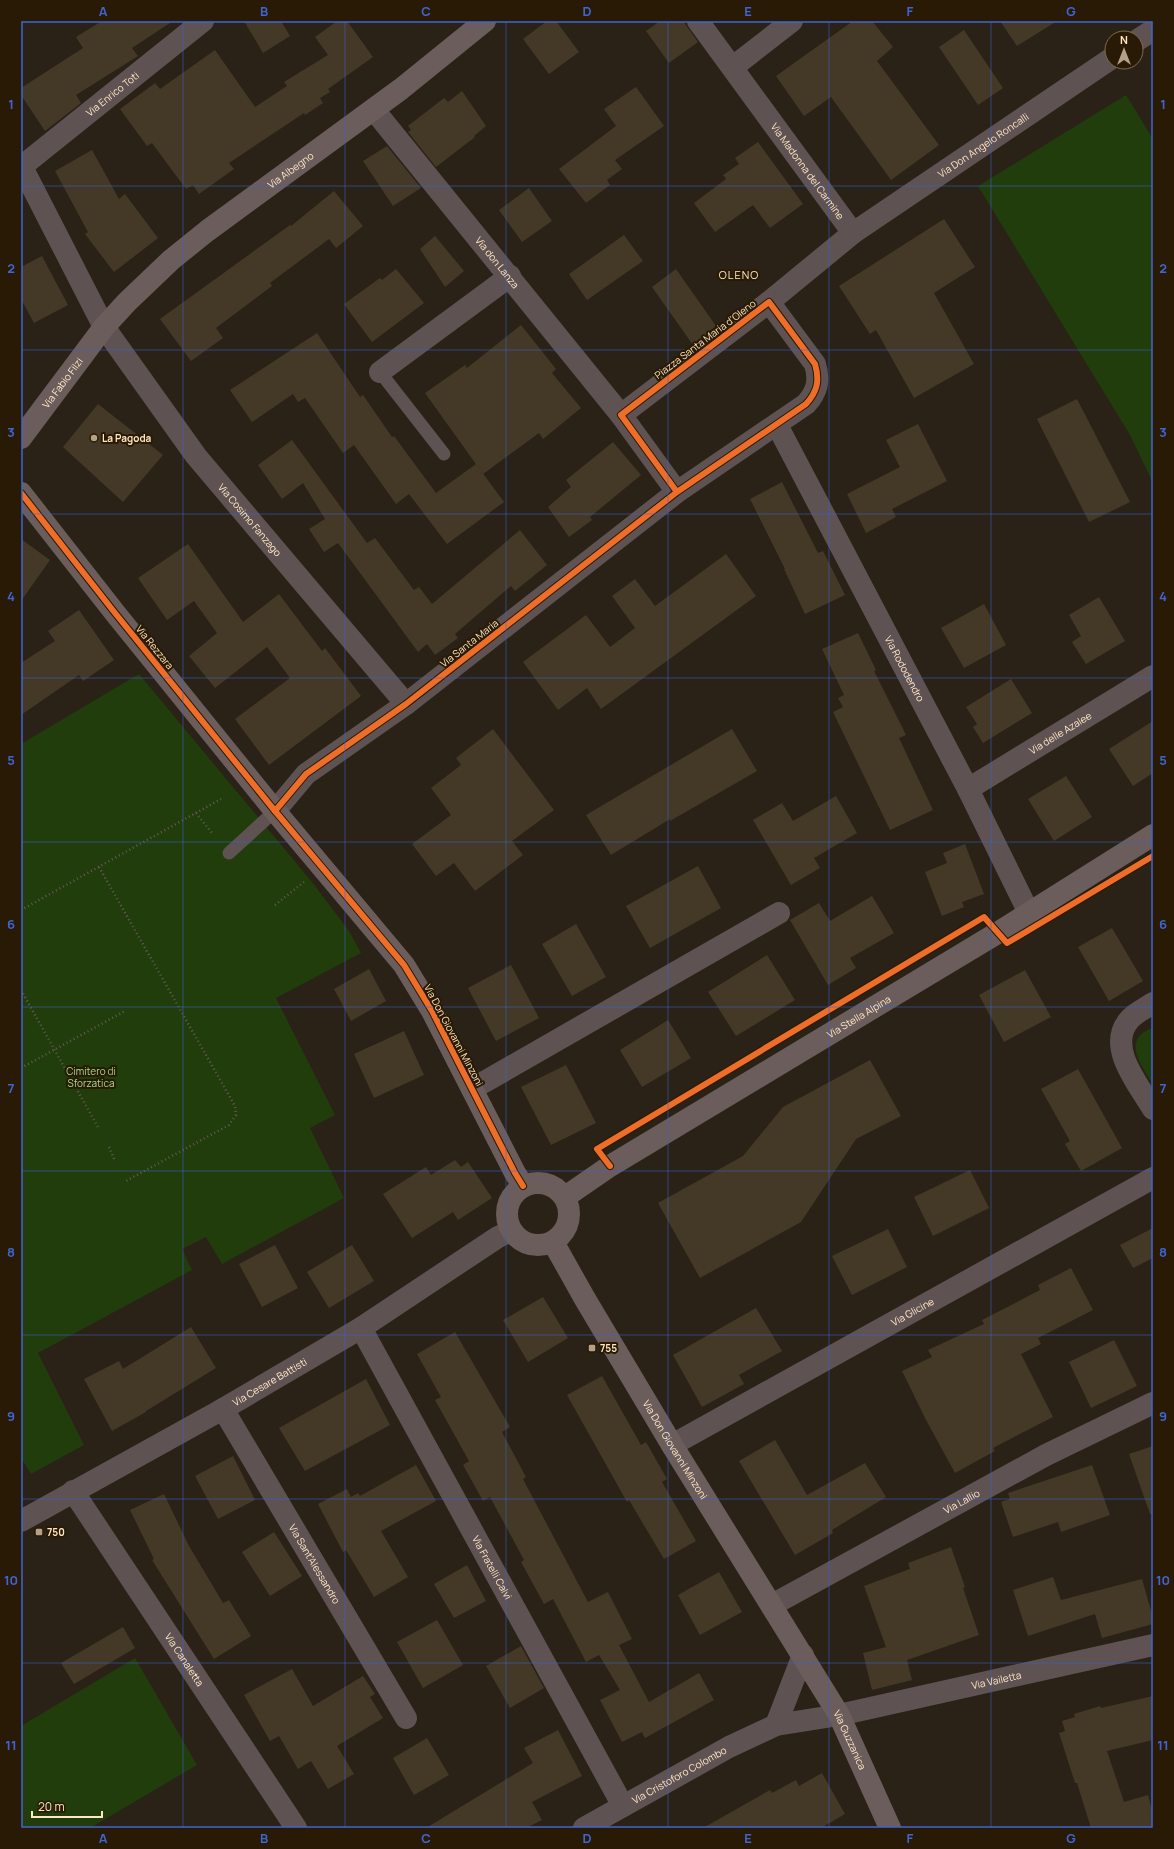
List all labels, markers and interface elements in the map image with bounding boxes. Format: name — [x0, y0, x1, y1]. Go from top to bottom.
text: A — [99, 2, 108, 20]
text: B — [260, 2, 268, 20]
text: C — [421, 2, 431, 20]
text: D — [582, 2, 592, 20]
text: E — [744, 2, 752, 20]
text: F — [907, 2, 914, 20]
text: G — [1066, 2, 1076, 20]
north arrow — [1104, 30, 1144, 70]
text: N — [1120, 32, 1128, 47]
street label: Via Enrico Toti — [83, 68, 142, 119]
text: 1 — [8, 95, 14, 113]
text: 1 — [1160, 95, 1166, 113]
street label: Via Don Angelo Roncalli — [935, 109, 1031, 181]
street label: Via Madonna del Carmine — [768, 120, 848, 222]
street label: Via Albegno — [264, 148, 316, 192]
street label: Via don Lanza — [472, 234, 523, 291]
text: 2 — [7, 259, 15, 277]
text: 2 — [1159, 259, 1167, 277]
district label: OLENO — [719, 267, 759, 282]
street label: Piazza Santa Maria d'Oleno — [651, 296, 759, 382]
street label: Via Fabio Filzi — [39, 355, 86, 411]
text: 3 — [7, 423, 15, 441]
text: 3 — [1159, 423, 1167, 441]
place label: La Pagoda — [102, 431, 152, 445]
marker: La Pagoda — [89, 433, 99, 443]
street label: Via Cosimo Fanzago — [215, 480, 285, 559]
text: 4 — [7, 587, 15, 605]
text: 4 — [1159, 587, 1167, 605]
street label: Via Santa Maria — [437, 616, 501, 670]
street label: Via Rezzara — [133, 622, 177, 672]
street label: Via Rododendro — [882, 633, 928, 704]
street label: Via delle Azalee — [1026, 708, 1094, 757]
text: 5 — [7, 751, 15, 769]
text: 5 — [1159, 751, 1167, 769]
text: 6 — [7, 915, 15, 933]
text: 6 — [1159, 915, 1167, 933]
street label: Via Don Giovanni Minzoni — [421, 982, 487, 1088]
street label: Via Stella Alpina — [824, 992, 893, 1041]
park label: Cimitero di Sforzatica — [66, 1064, 116, 1090]
text: 7 — [8, 1079, 15, 1097]
text: 7 — [1160, 1079, 1167, 1097]
text: 8 — [7, 1243, 15, 1261]
text: 8 — [1159, 1243, 1167, 1261]
street label: Via Glicine — [888, 1294, 937, 1329]
place label: 755 — [600, 1341, 617, 1355]
marker: 755 — [587, 1343, 597, 1353]
street label: Via Cesare Battisti — [230, 1354, 309, 1409]
street label: Via Don Giovanni Minzoni — [640, 1397, 711, 1502]
text: 9 — [7, 1407, 15, 1425]
text: 9 — [1159, 1407, 1167, 1425]
street label: Via Lallio — [941, 1486, 982, 1517]
street label: Via Sant'Alessandro — [286, 1521, 344, 1606]
place label: 750 — [47, 1525, 65, 1539]
marker: 750 — [34, 1527, 44, 1537]
street label: Via Fratelli Calvi — [469, 1533, 515, 1602]
text: 10 — [4, 1571, 18, 1589]
text: 10 — [1156, 1571, 1170, 1589]
street label: Via Canaletta — [162, 1630, 207, 1689]
street label: Via Vailetta — [970, 1668, 1023, 1692]
street label: Via Guzzanica — [831, 1707, 870, 1772]
text: 11 — [5, 1736, 17, 1754]
text: 11 — [1157, 1736, 1169, 1754]
street label: Via Cristoforo Colombo — [629, 1743, 729, 1807]
scale bar — [32, 1793, 102, 1819]
text: 20 m — [38, 1798, 65, 1815]
text: A — [99, 1829, 108, 1847]
text: B — [260, 1829, 268, 1847]
text: C — [421, 1829, 431, 1847]
text: D — [582, 1829, 592, 1847]
text: E — [744, 1829, 752, 1847]
text: F — [907, 1829, 914, 1847]
text: G — [1066, 1829, 1076, 1847]

